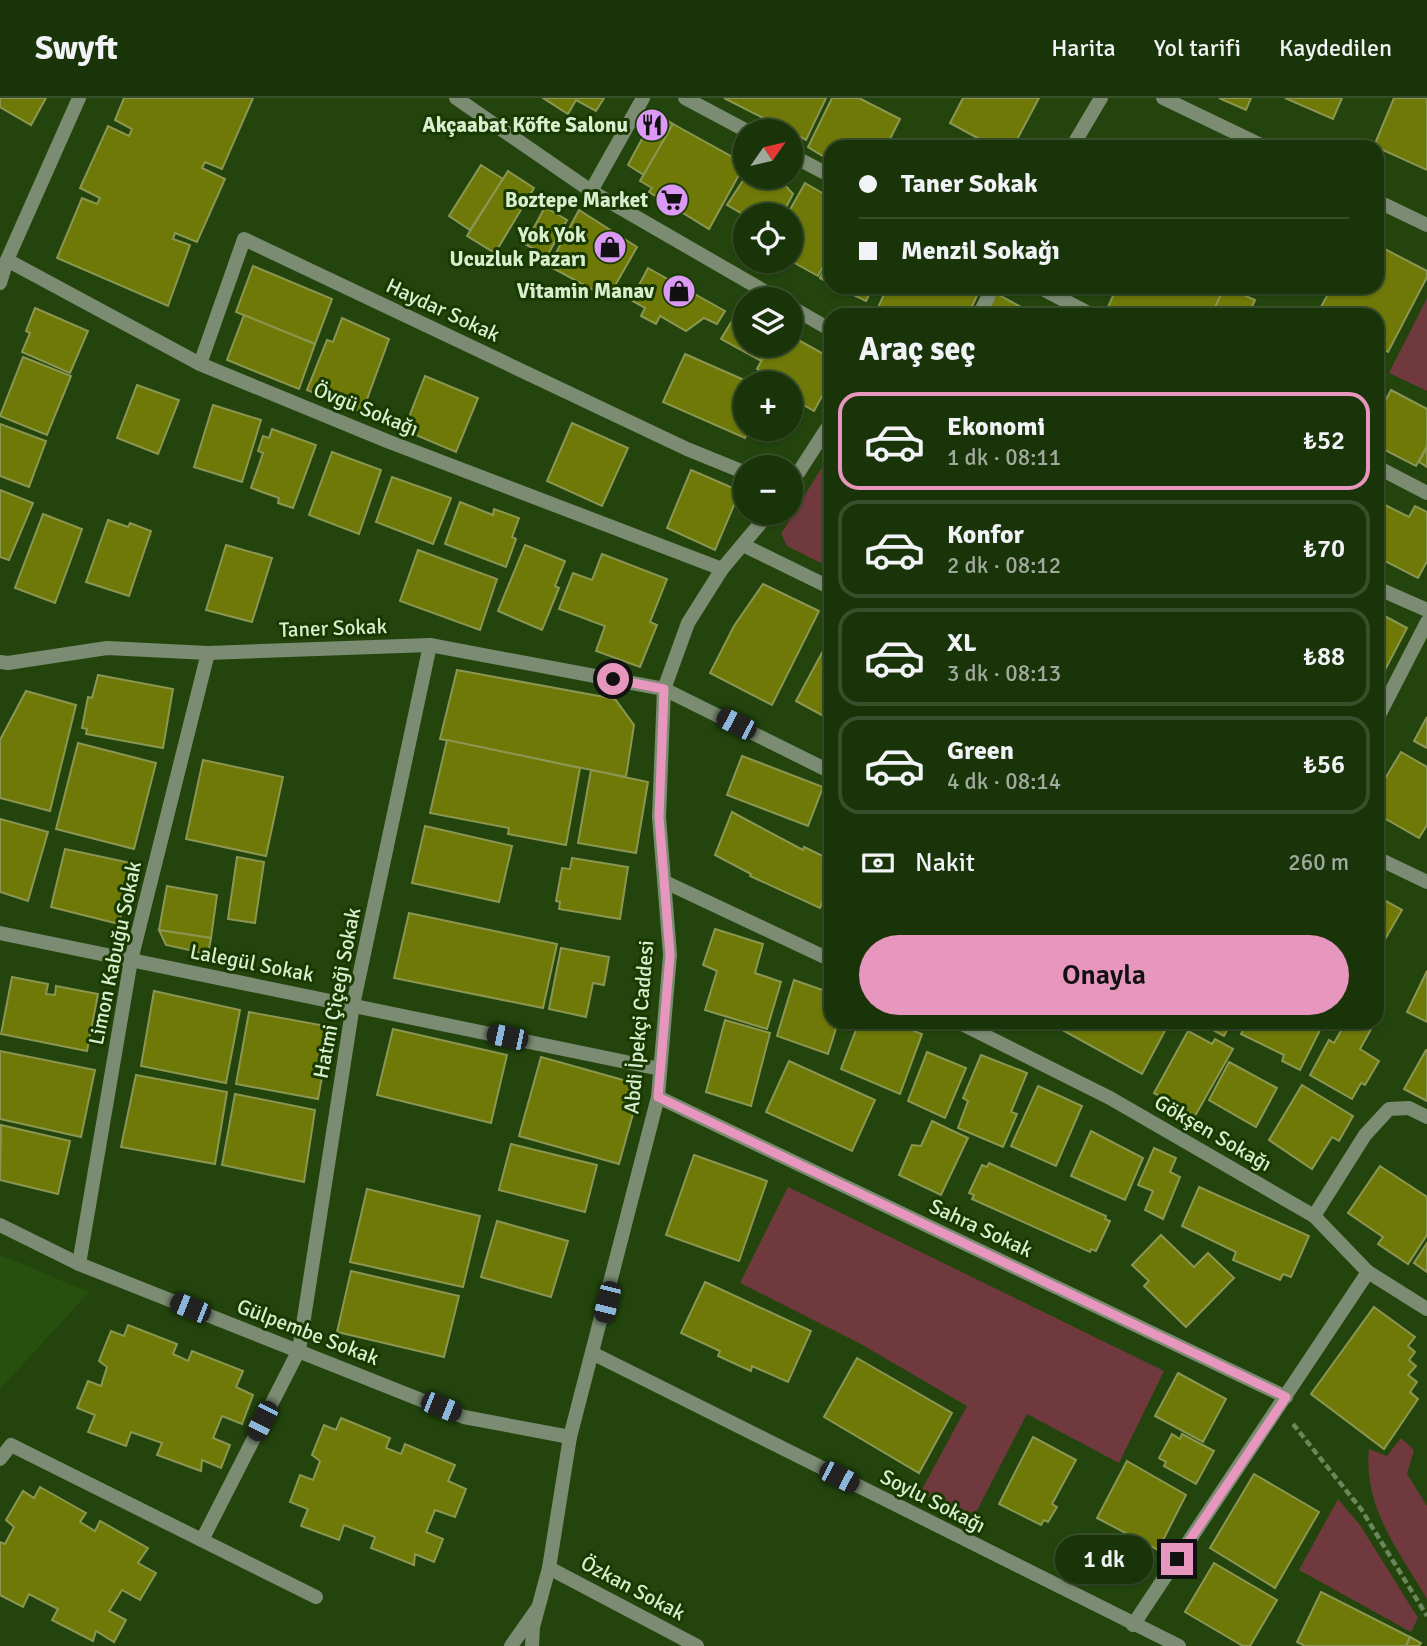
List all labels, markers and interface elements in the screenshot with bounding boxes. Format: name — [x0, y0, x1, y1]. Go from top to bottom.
text: Swyft — [35, 28, 118, 69]
text: Harita — [1051, 33, 1116, 63]
text: Yol tarifi — [1154, 33, 1241, 63]
text: Kaydedilen — [1279, 33, 1392, 63]
restaurant icon: Akçaabat Köfte Salonu — [633, 106, 671, 144]
place label: Akçaabat Köfte Salonu — [422, 112, 628, 138]
north arrow — [733, 119, 803, 189]
map controls — [733, 119, 803, 525]
text: Taner Sokak — [901, 168, 1038, 200]
supermarket icon: Boztepe Market — [653, 181, 691, 219]
place label: Boztepe Market — [505, 187, 648, 213]
button: locate — [733, 203, 803, 273]
place label: Yok Yok Ucuzluk Pazarı — [450, 222, 586, 272]
shop icon: Yok Yok Ucuzluk Pazarı — [591, 228, 629, 266]
text: Menzil Sokağı — [901, 235, 1060, 267]
street label: Haydar Sokak — [382, 272, 504, 348]
shop icon: Vitamin Manav — [660, 272, 698, 310]
place label: Vitamin Manav — [517, 278, 655, 304]
button: layers — [733, 287, 803, 357]
text: Araç seç — [859, 330, 976, 369]
button: + — [733, 371, 803, 441]
street label: Övgü Sokağı — [310, 376, 422, 442]
icon: car — [863, 410, 926, 473]
text: Ekonomi — [947, 411, 1045, 443]
text: ₺52 — [1303, 425, 1345, 457]
text: 1 dk · 08:11 — [947, 443, 1061, 472]
button: − — [733, 455, 803, 525]
icon: car — [863, 518, 926, 581]
text: Konfor — [947, 519, 1024, 551]
text: ₺70 — [1303, 533, 1345, 565]
text: 2 dk · 08:12 — [947, 551, 1061, 580]
street label: Taner Sokak — [279, 613, 388, 643]
icon: car — [863, 626, 926, 689]
text: XL — [947, 627, 977, 659]
text: ₺88 — [1303, 641, 1345, 673]
text: 3 dk · 08:13 — [947, 659, 1061, 688]
route start — [597, 663, 629, 695]
car — [713, 705, 760, 743]
icon: car — [863, 734, 926, 797]
text: Green — [947, 735, 1014, 767]
text: ₺56 — [1303, 749, 1345, 781]
text: 4 dk · 08:14 — [947, 767, 1061, 796]
icon: cash — [859, 844, 897, 882]
text: Nakit — [915, 847, 975, 879]
text: 260 m — [1288, 848, 1349, 877]
street label: Limon Kabuğu Sokak — [83, 858, 147, 1047]
street label: Hatmi Çiçeği Sokak — [308, 905, 366, 1081]
button: Onayla — [859, 935, 1349, 1015]
street label: Lalegül Sokak — [188, 938, 317, 988]
street label: Abdi İpekçi Caddesi — [618, 939, 660, 1115]
car — [485, 1022, 530, 1052]
street label: Gökşen Sokağı — [1150, 1089, 1276, 1177]
street label: Sahra Sokak — [925, 1193, 1037, 1263]
car — [592, 1279, 623, 1325]
car — [167, 1290, 214, 1326]
street label: Gülpembe Sokak — [233, 1293, 383, 1371]
car — [418, 1389, 465, 1425]
car — [244, 1398, 281, 1444]
car — [816, 1458, 863, 1496]
street label: Soylu Sokağı — [876, 1463, 990, 1539]
callout: 1 dk — [1054, 1534, 1152, 1584]
route end — [1161, 1543, 1193, 1575]
text: 1 dk — [1083, 1545, 1125, 1574]
street label: Özkan Sokak — [576, 1550, 690, 1627]

